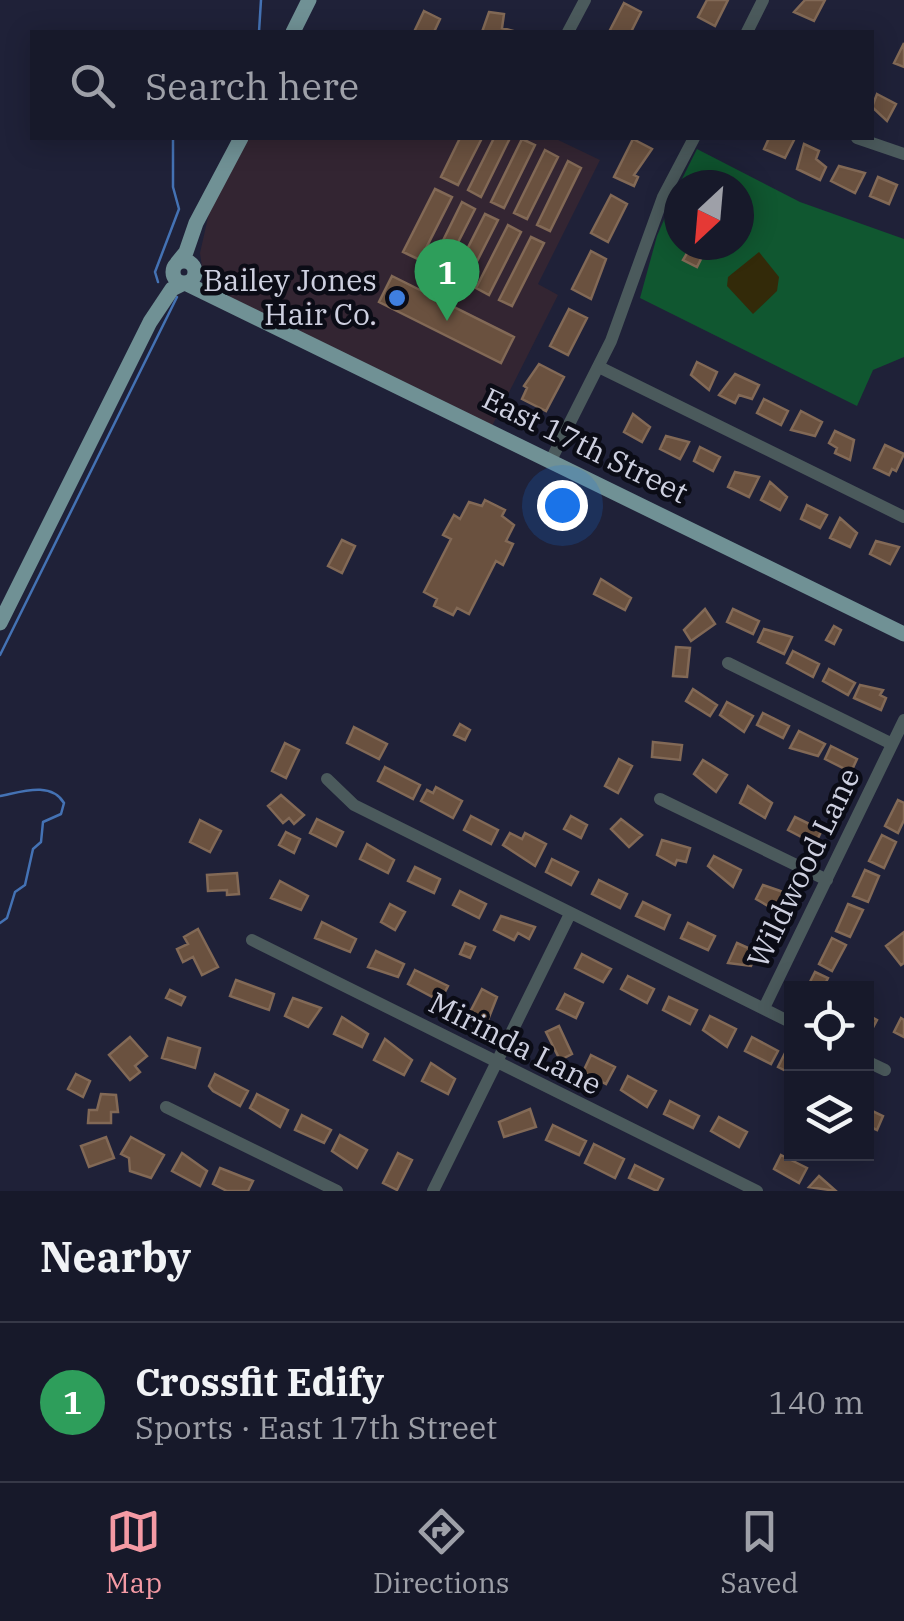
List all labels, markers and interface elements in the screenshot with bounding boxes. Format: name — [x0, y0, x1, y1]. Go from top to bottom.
search box — [30, 30, 874, 140]
icon: search — [65, 58, 120, 113]
text: Search here — [145, 61, 359, 110]
north arrow — [664, 170, 754, 260]
pin: 1 — [414, 238, 480, 321]
place label: Bailey Jones Hair Co. — [203, 260, 377, 333]
marker: Bailey Jones Hair Co. — [386, 287, 408, 309]
street label: East 17th Street — [476, 378, 695, 511]
your location — [537, 480, 588, 531]
street label: Wildwood Lane — [737, 761, 868, 974]
map controls — [784, 981, 874, 1161]
button: locate — [784, 981, 874, 1071]
street label: Mirinda Lane — [423, 982, 609, 1103]
button: layers — [784, 1071, 874, 1161]
text: Nearby — [40, 1229, 191, 1284]
text: Crossfit Edify — [135, 1357, 384, 1406]
text: 1 — [63, 1381, 82, 1423]
text: 140 m — [768, 1381, 864, 1423]
text: Sports · East 17th Street — [135, 1406, 497, 1448]
tab: Map — [105, 1504, 162, 1601]
tab: Directions — [373, 1504, 509, 1601]
tab: Saved — [720, 1504, 799, 1601]

